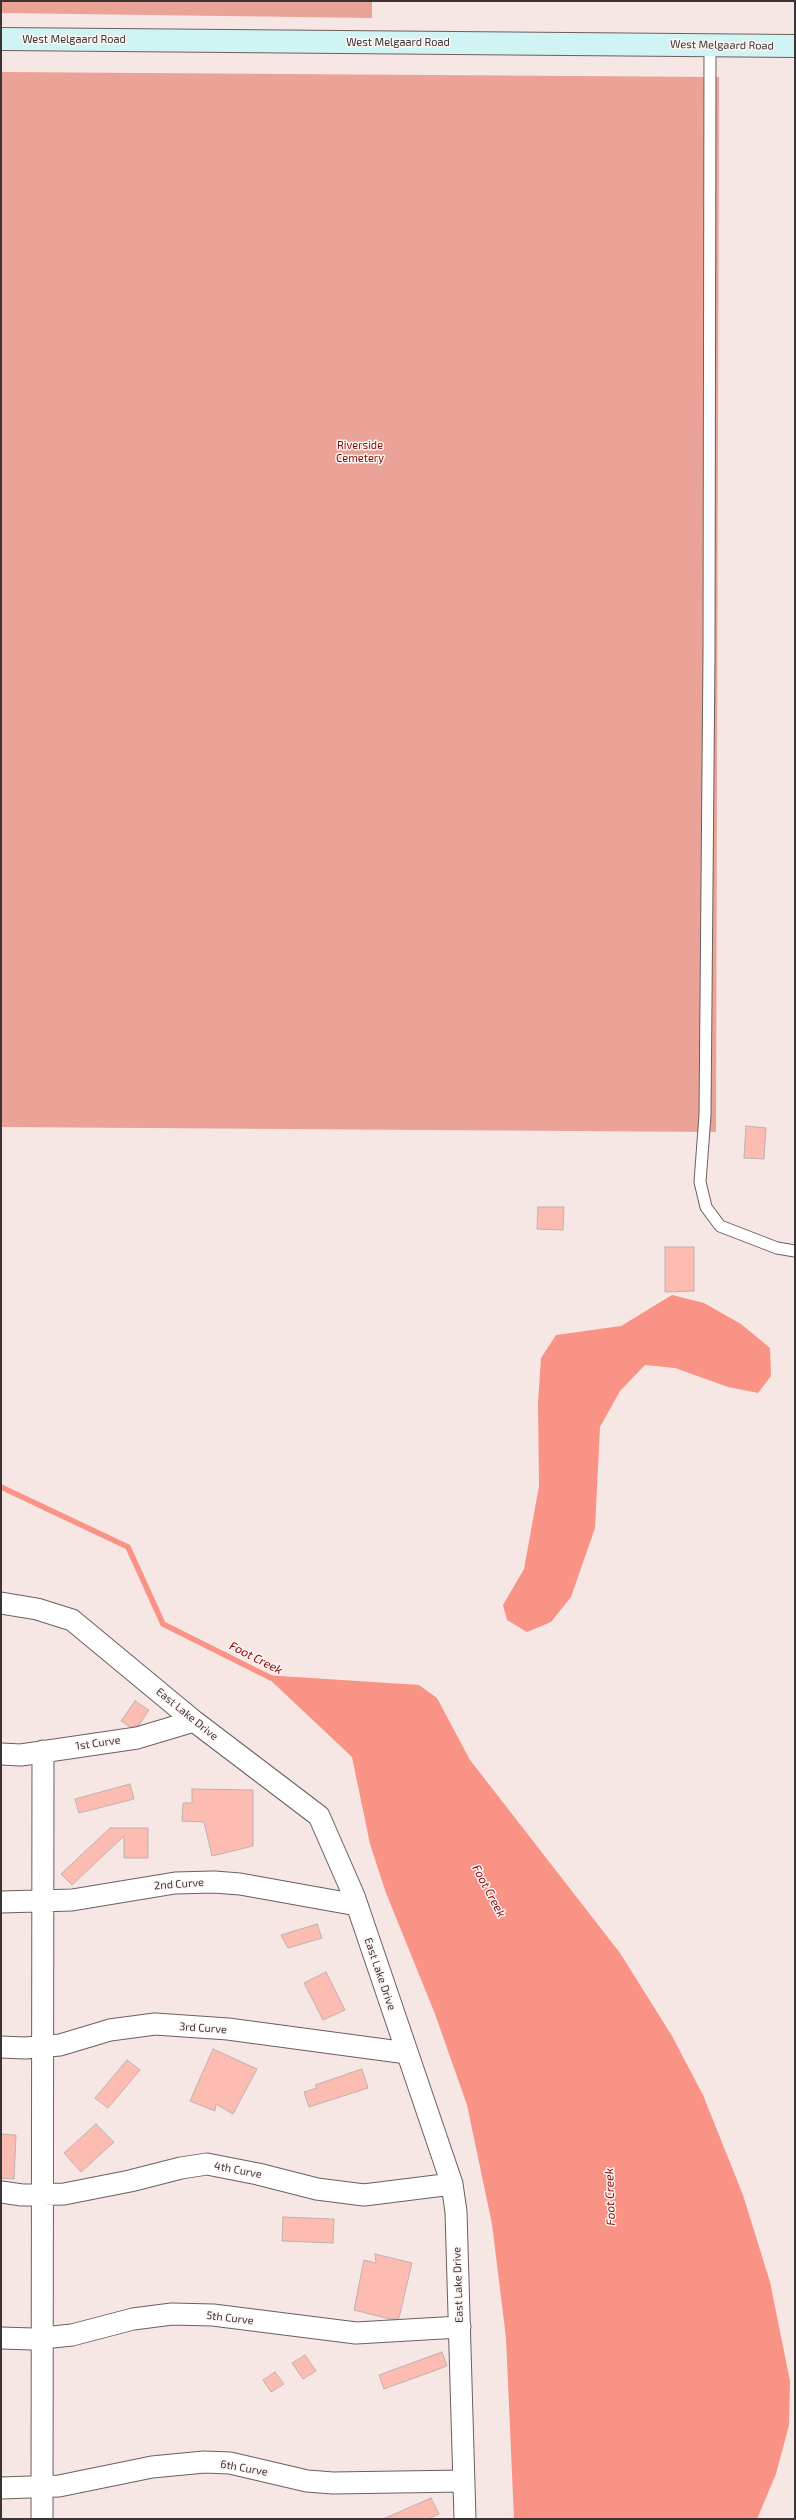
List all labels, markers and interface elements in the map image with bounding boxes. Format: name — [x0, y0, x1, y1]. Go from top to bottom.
street label: West Melgaard Road — [22, 32, 126, 46]
street label: West Melgaard Road — [346, 35, 450, 49]
street label: West Melgaard Road — [670, 37, 774, 53]
park label: Riverside Cemetery — [336, 438, 384, 464]
water label: Foot Creek — [227, 1639, 285, 1677]
street label: East Lake Drive — [153, 1685, 221, 1743]
street label: 1st Curve — [75, 1733, 121, 1753]
water label: Foot Creek — [469, 1862, 509, 1920]
street label: 2nd Curve — [154, 1876, 204, 1892]
street label: East Lake Drive — [361, 1936, 399, 2012]
street label: 3rd Curve — [179, 2020, 227, 2036]
street label: 4th Curve — [213, 2159, 263, 2181]
water label: Foot Creek — [602, 2168, 618, 2226]
street label: East Lake Drive — [450, 2247, 466, 2323]
street label: 5th Curve — [206, 2309, 254, 2327]
street label: 6th Curve — [219, 2457, 269, 2479]

